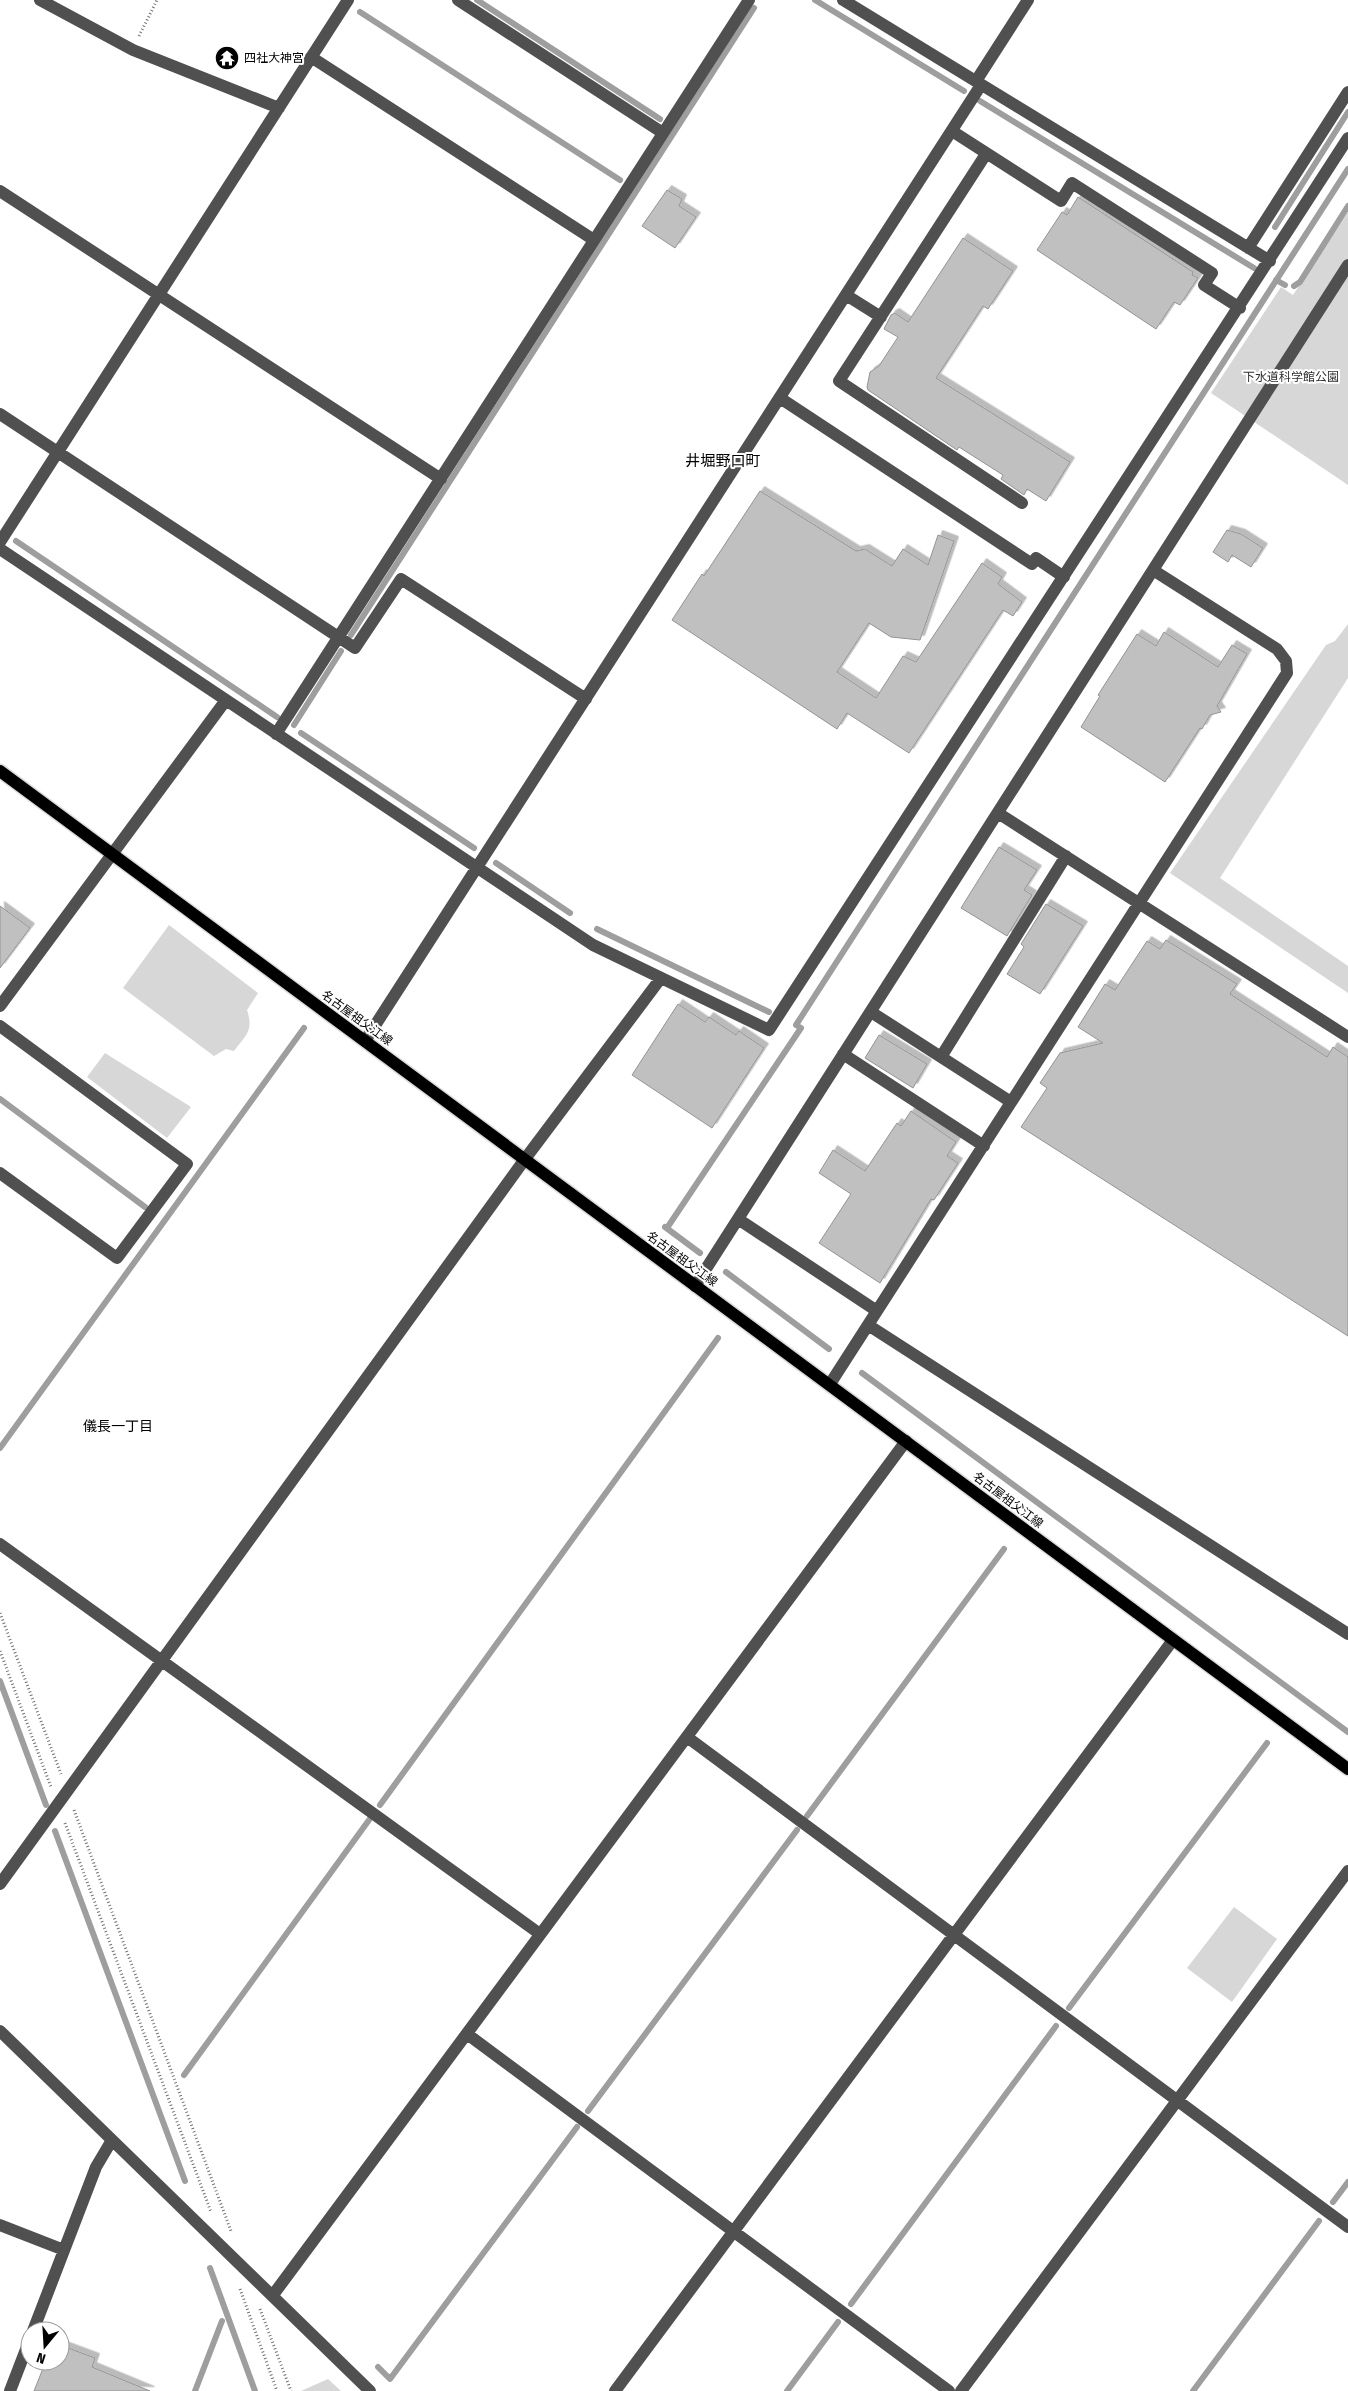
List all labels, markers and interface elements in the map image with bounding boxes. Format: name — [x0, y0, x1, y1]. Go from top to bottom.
temple icon: 四社大神宮 — [214, 45, 240, 71]
place label: 四社大神宮 — [244, 51, 304, 65]
park label: 下水道科学館公園 — [1243, 370, 1339, 384]
district label: 井堀野口町 — [685, 452, 761, 470]
street label: 名古屋祖父江線 — [319, 988, 395, 1048]
street label: 名古屋祖父江線 — [644, 1229, 720, 1289]
district label: 儀長一丁目 — [83, 1418, 153, 1435]
street label: 名古屋祖父江線 — [970, 1469, 1046, 1531]
north arrow — [20, 2321, 70, 2371]
text: N — [35, 2349, 48, 2367]

